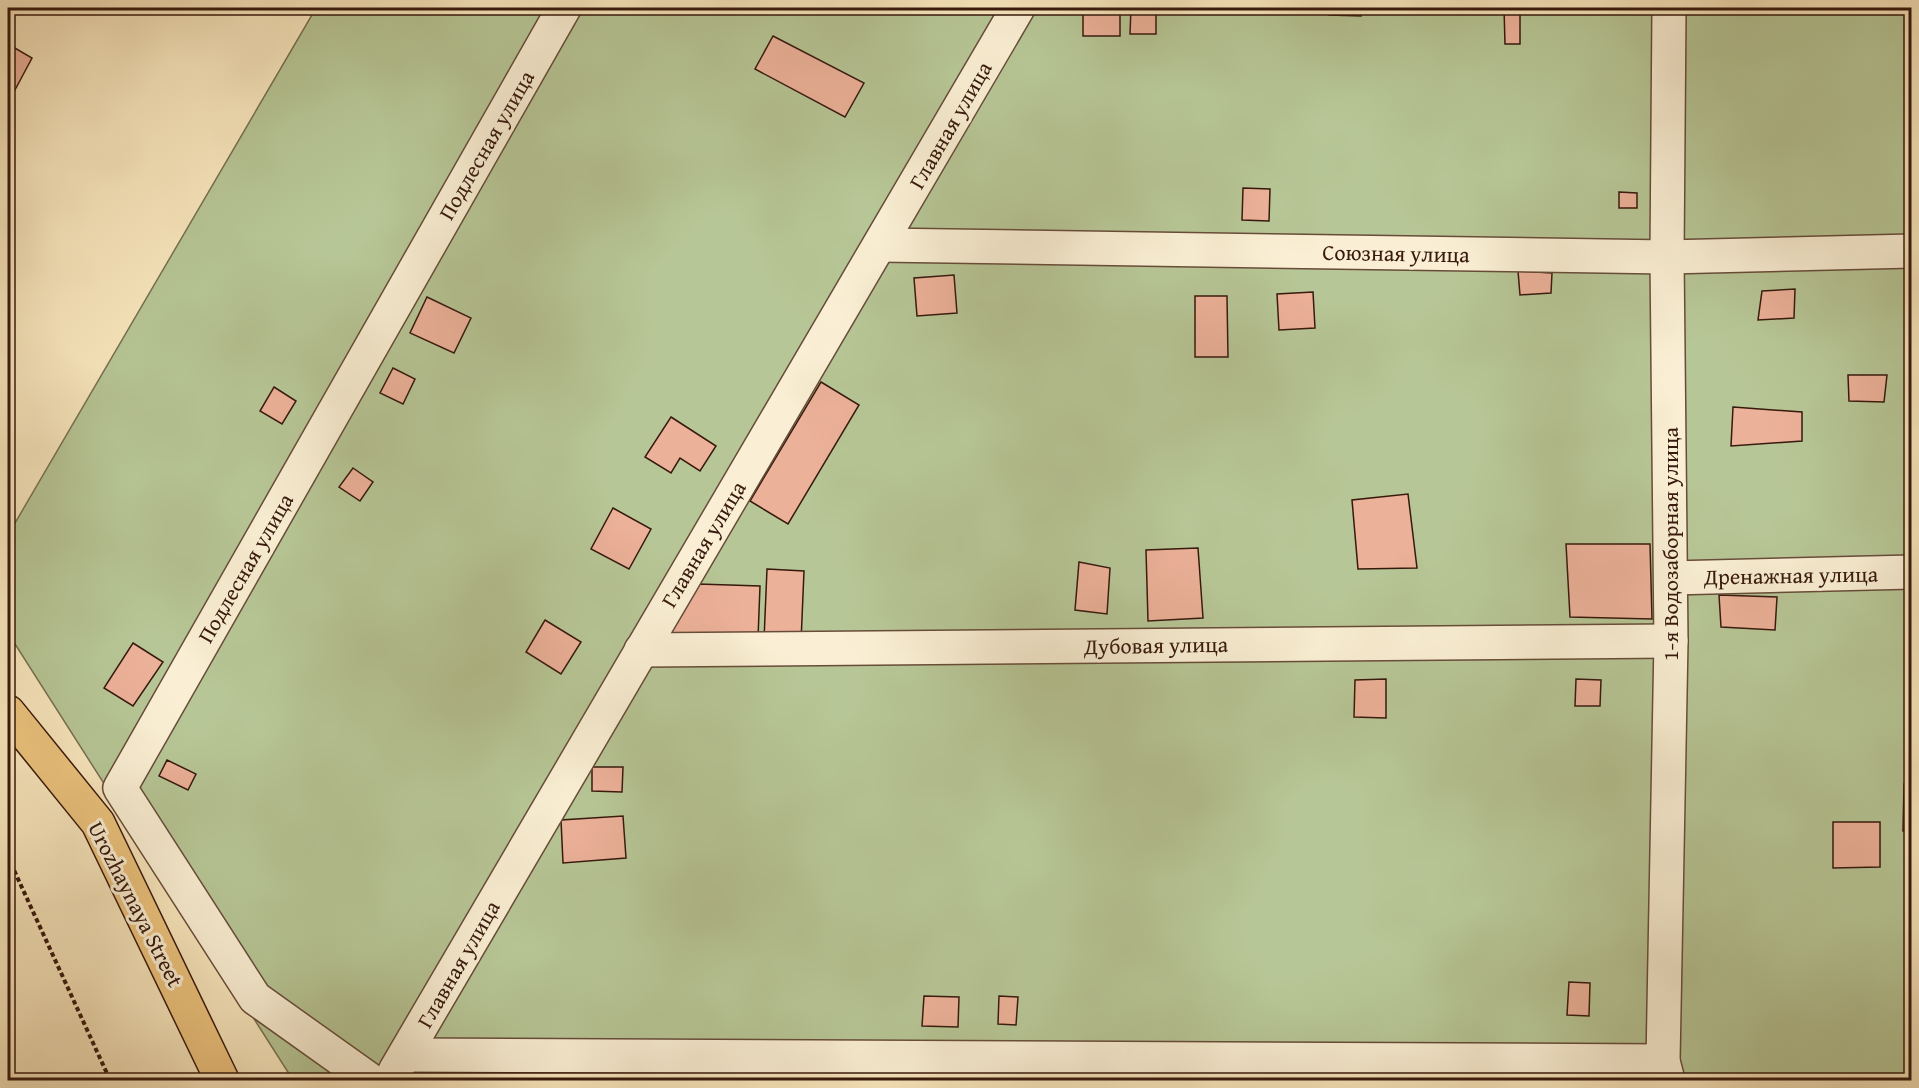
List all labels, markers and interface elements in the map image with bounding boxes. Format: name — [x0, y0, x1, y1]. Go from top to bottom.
street label: Главная улица — [900, 55, 1000, 195]
street label: Подлесная улица — [430, 64, 542, 226]
street label: Союзная улица — [1322, 236, 1470, 270]
street label: 1-я Водозаборная улица — [1654, 426, 1686, 661]
street label: Главная улица — [653, 474, 754, 613]
street label: Подлесная улица — [189, 487, 301, 649]
street label: Дренажная улица — [1703, 557, 1879, 593]
street label: Дубовая улица — [1083, 628, 1229, 662]
street label: Urozhaynaya Street — [80, 816, 192, 993]
street label: Главная улица — [408, 894, 508, 1034]

